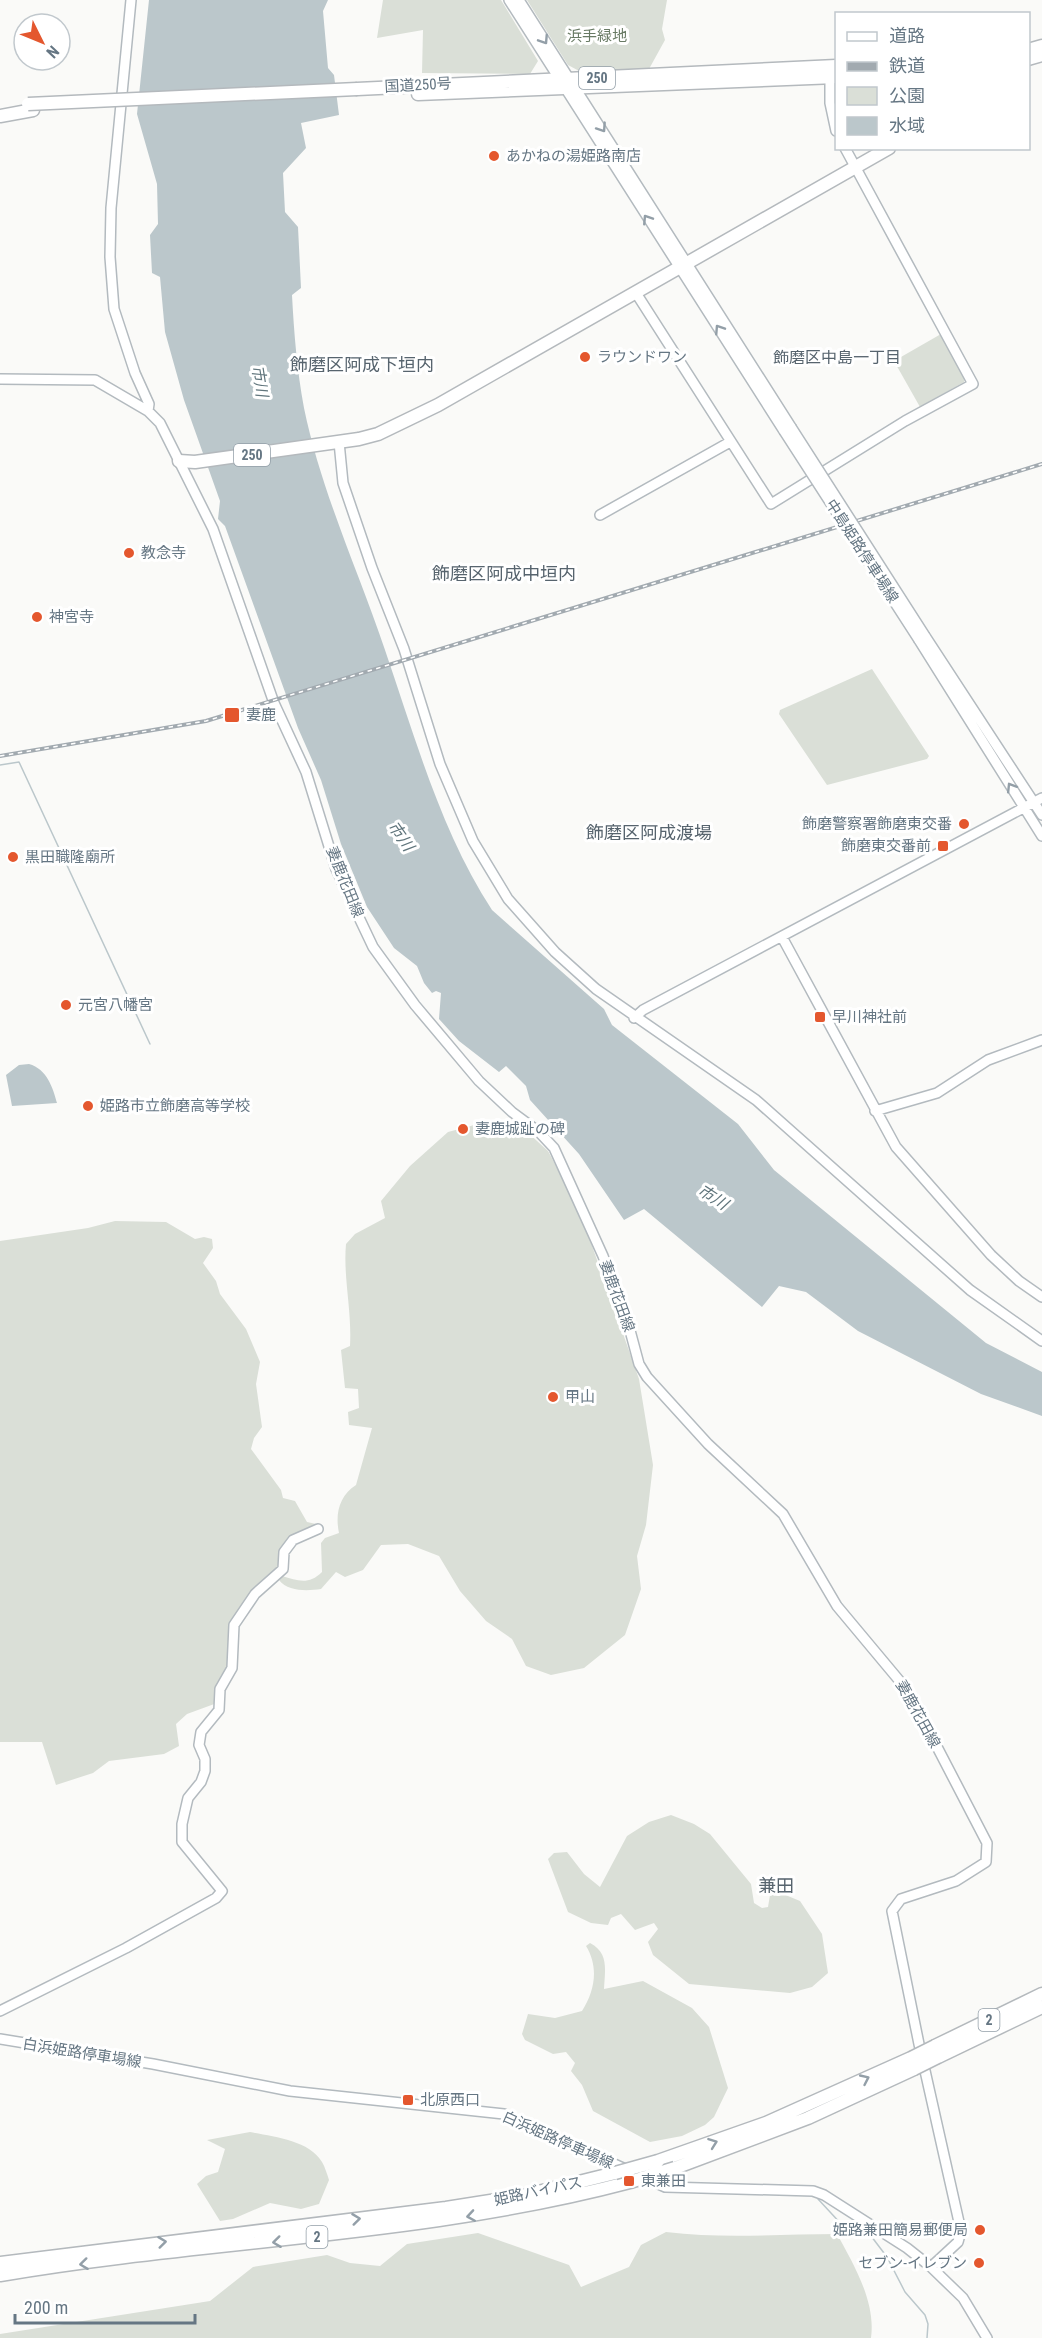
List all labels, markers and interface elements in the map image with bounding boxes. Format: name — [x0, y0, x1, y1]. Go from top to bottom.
north arrow — [12, 12, 72, 72]
legend — [835, 12, 1030, 150]
text: 道路 — [889, 25, 925, 46]
park label: 浜手緑地 — [567, 27, 627, 45]
one-way arrow — [537, 33, 548, 44]
text: N — [42, 42, 63, 62]
text: 鉄道 — [889, 55, 925, 76]
road number: 250 — [579, 67, 615, 89]
street label: 国道250号 — [384, 74, 452, 96]
text: 公園 — [889, 85, 925, 106]
text: 水域 — [889, 115, 925, 136]
one-way arrow — [595, 122, 606, 133]
place label: あかねの湯姫路南店 — [506, 147, 641, 165]
marker: あかねの湯姫路南店 — [487, 149, 501, 163]
one-way arrow — [643, 215, 654, 226]
one-way arrow — [714, 325, 726, 335]
place label: ラウンドワン — [597, 348, 687, 366]
district label: 飾磨区中島一丁目 — [773, 348, 901, 367]
marker: ラウンドワン — [578, 350, 592, 364]
district label: 飾磨区阿成下垣内 — [290, 354, 434, 375]
water label: 市川 — [248, 364, 272, 400]
road number: 250 — [234, 444, 270, 466]
street label: 中島姫路停車場線 — [822, 496, 902, 606]
place label: 教念寺 — [141, 544, 186, 562]
marker: 教念寺 — [122, 546, 136, 560]
district label: 飾磨区阿成中垣内 — [432, 563, 576, 584]
place label: 神宮寺 — [49, 608, 94, 626]
marker: 神宮寺 — [30, 610, 44, 624]
marker: 妻鹿 — [223, 706, 241, 724]
place label: 妻鹿 — [246, 706, 276, 724]
one-way arrow — [1006, 783, 1018, 793]
place label: 飾磨警察署飾磨東交番 — [802, 815, 952, 833]
water label: 市川 — [384, 817, 419, 856]
marker: 飾磨警察署飾磨東交番 — [957, 817, 971, 831]
district label: 飾磨区阿成渡場 — [586, 822, 712, 843]
place label: 飾磨東交番前 — [841, 837, 931, 855]
marker: 飾磨東交番前 — [936, 839, 950, 853]
street label: 妻鹿花田線 — [323, 844, 367, 920]
place label: 黒田職隆廟所 — [25, 848, 115, 866]
marker: 黒田職隆廟所 — [6, 850, 20, 864]
place label: 元宮八幡宮 — [78, 996, 153, 1014]
marker: 元宮八幡宮 — [59, 998, 73, 1012]
place label: 早川神社前 — [832, 1008, 907, 1026]
marker: 早川神社前 — [813, 1010, 827, 1024]
place label: 姫路市立飾磨高等学校 — [100, 1097, 250, 1115]
marker: 姫路市立飾磨高等学校 — [81, 1099, 95, 1113]
place label: 妻鹿城趾の碑 — [475, 1120, 565, 1138]
marker: 妻鹿城趾の碑 — [456, 1122, 470, 1136]
water label: 市川 — [694, 1180, 733, 1215]
street label: 妻鹿花田線 — [596, 1258, 638, 1334]
place label: 甲山 — [565, 1388, 595, 1406]
marker: 甲山 — [546, 1390, 560, 1404]
street label: 妻鹿花田線 — [892, 1677, 944, 1751]
district label: 兼田 — [758, 1875, 794, 1896]
road number: 2 — [978, 2009, 1000, 2031]
street label: 白浜姫路停車場線 — [21, 2035, 143, 2071]
one-way arrow — [859, 2075, 870, 2087]
place label: 北原西口 — [420, 2091, 480, 2109]
marker: 北原西口 — [401, 2093, 415, 2107]
street label: 白浜姫路停車場線 — [500, 2107, 616, 2173]
one-way arrow — [707, 2137, 718, 2150]
place label: 東兼田 — [641, 2172, 686, 2190]
street label: 姫路バイパス — [492, 2173, 584, 2209]
marker: 東兼田 — [622, 2174, 636, 2188]
one-way arrow — [466, 2209, 475, 2221]
one-way arrow — [351, 2213, 360, 2226]
place label: 姫路兼田簡易郵便局 — [833, 2221, 968, 2239]
marker: 姫路兼田簡易郵便局 — [973, 2223, 987, 2237]
road number: 2 — [306, 2226, 328, 2248]
one-way arrow — [273, 2235, 282, 2247]
one-way arrow — [158, 2237, 167, 2249]
place label: セブン-イレブン — [858, 2254, 967, 2272]
marker: セブン-イレブン — [972, 2256, 986, 2270]
one-way arrow — [79, 2257, 88, 2270]
scale bar — [15, 2287, 195, 2325]
text: 200 m — [24, 2297, 68, 2318]

